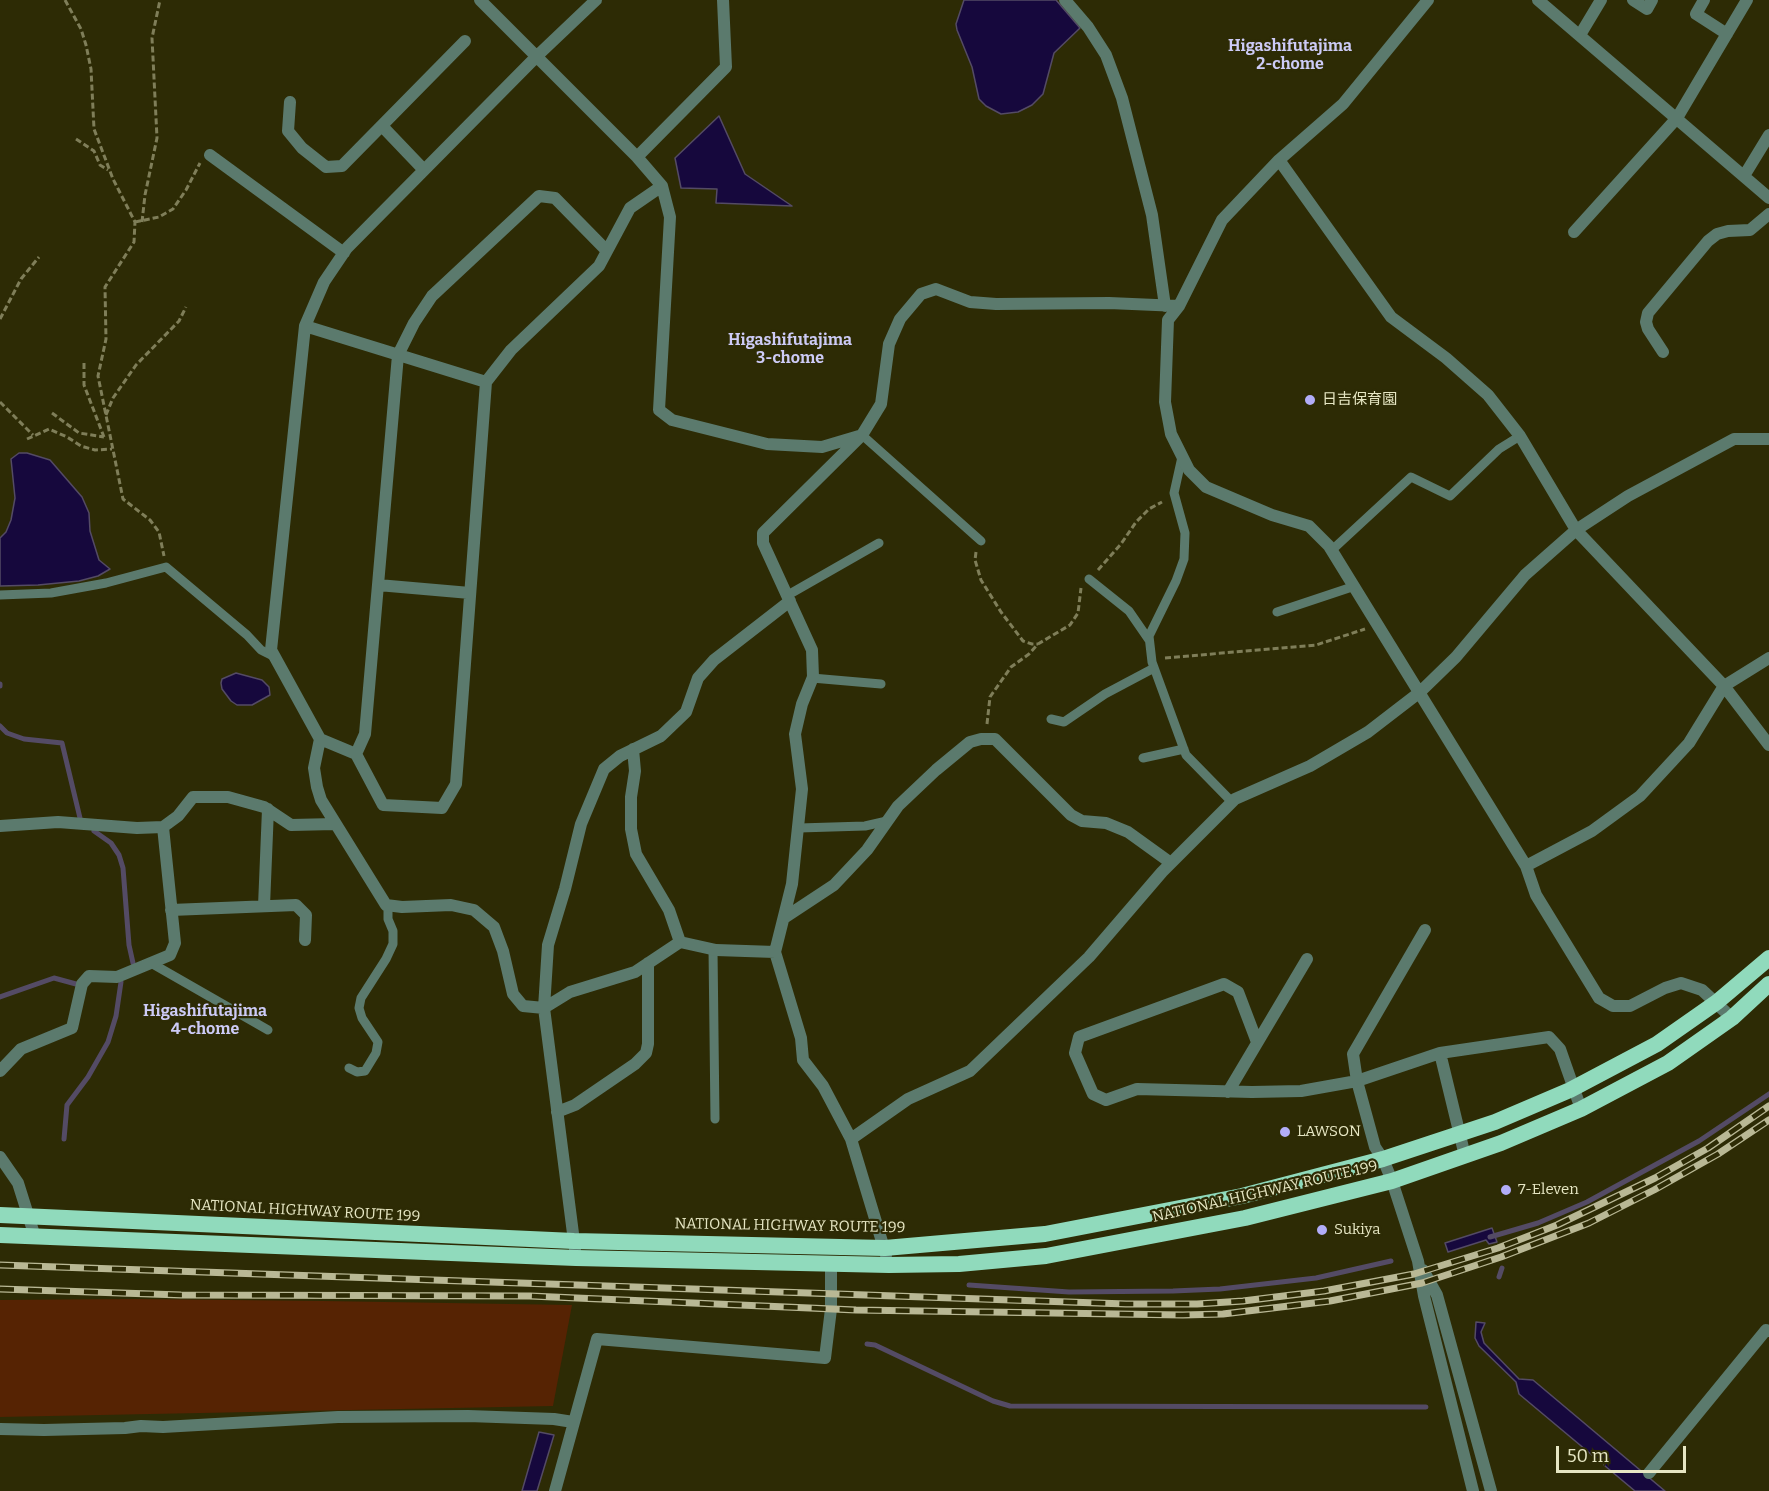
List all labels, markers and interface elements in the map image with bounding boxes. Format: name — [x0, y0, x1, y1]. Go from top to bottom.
district label: Higashifutajima 2-chome — [1228, 37, 1352, 75]
district label: Higashifutajima 3-chome — [728, 331, 852, 369]
place label: 日吉保育園 — [1322, 391, 1397, 409]
marker: 日吉保育園 — [1303, 393, 1317, 407]
district label: Higashifutajima 4-chome — [143, 1002, 267, 1040]
place label: LAWSON — [1297, 1123, 1361, 1141]
marker: LAWSON — [1278, 1125, 1292, 1139]
street label: NATIONAL HIGHWAY ROUTE 199 — [1151, 1157, 1379, 1227]
place label: 7-Eleven — [1518, 1181, 1579, 1199]
marker: 7-Eleven — [1499, 1183, 1513, 1197]
street label: NATIONAL HIGHWAY ROUTE 199 — [189, 1196, 421, 1226]
street label: NATIONAL HIGHWAY ROUTE 199 — [674, 1215, 906, 1237]
place label: Sukiya — [1334, 1221, 1380, 1239]
marker: Sukiya — [1315, 1223, 1329, 1237]
scale bar — [1559, 1434, 1690, 1472]
text: 50 m — [1567, 1445, 1609, 1467]

